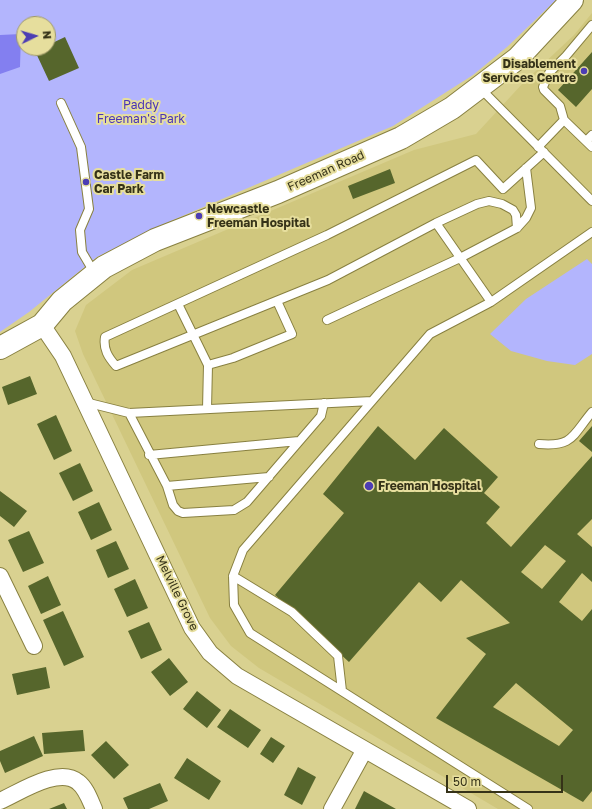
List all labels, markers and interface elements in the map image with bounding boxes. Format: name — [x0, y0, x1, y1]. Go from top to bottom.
north arrow — [16, 16, 56, 56]
text: N — [41, 30, 54, 40]
place label: Disablement Services Centre — [482, 57, 576, 85]
marker: Disablement Services Centre — [579, 66, 589, 76]
park label: Paddy Freeman's Park — [97, 98, 185, 126]
street label: Freeman Road — [285, 148, 367, 194]
place label: Castle Farm Car Park — [94, 168, 164, 196]
marker: Castle Farm Car Park — [81, 177, 91, 187]
place label: Newcastle Freeman Hospital — [207, 202, 310, 230]
marker: Newcastle Freeman Hospital — [194, 211, 204, 221]
place label: Freeman Hospital — [378, 479, 481, 493]
marker: Freeman Hospital — [363, 480, 375, 492]
street label: Melville Grove — [153, 553, 201, 633]
scale bar — [448, 767, 565, 793]
text: 50 m — [453, 774, 481, 789]

